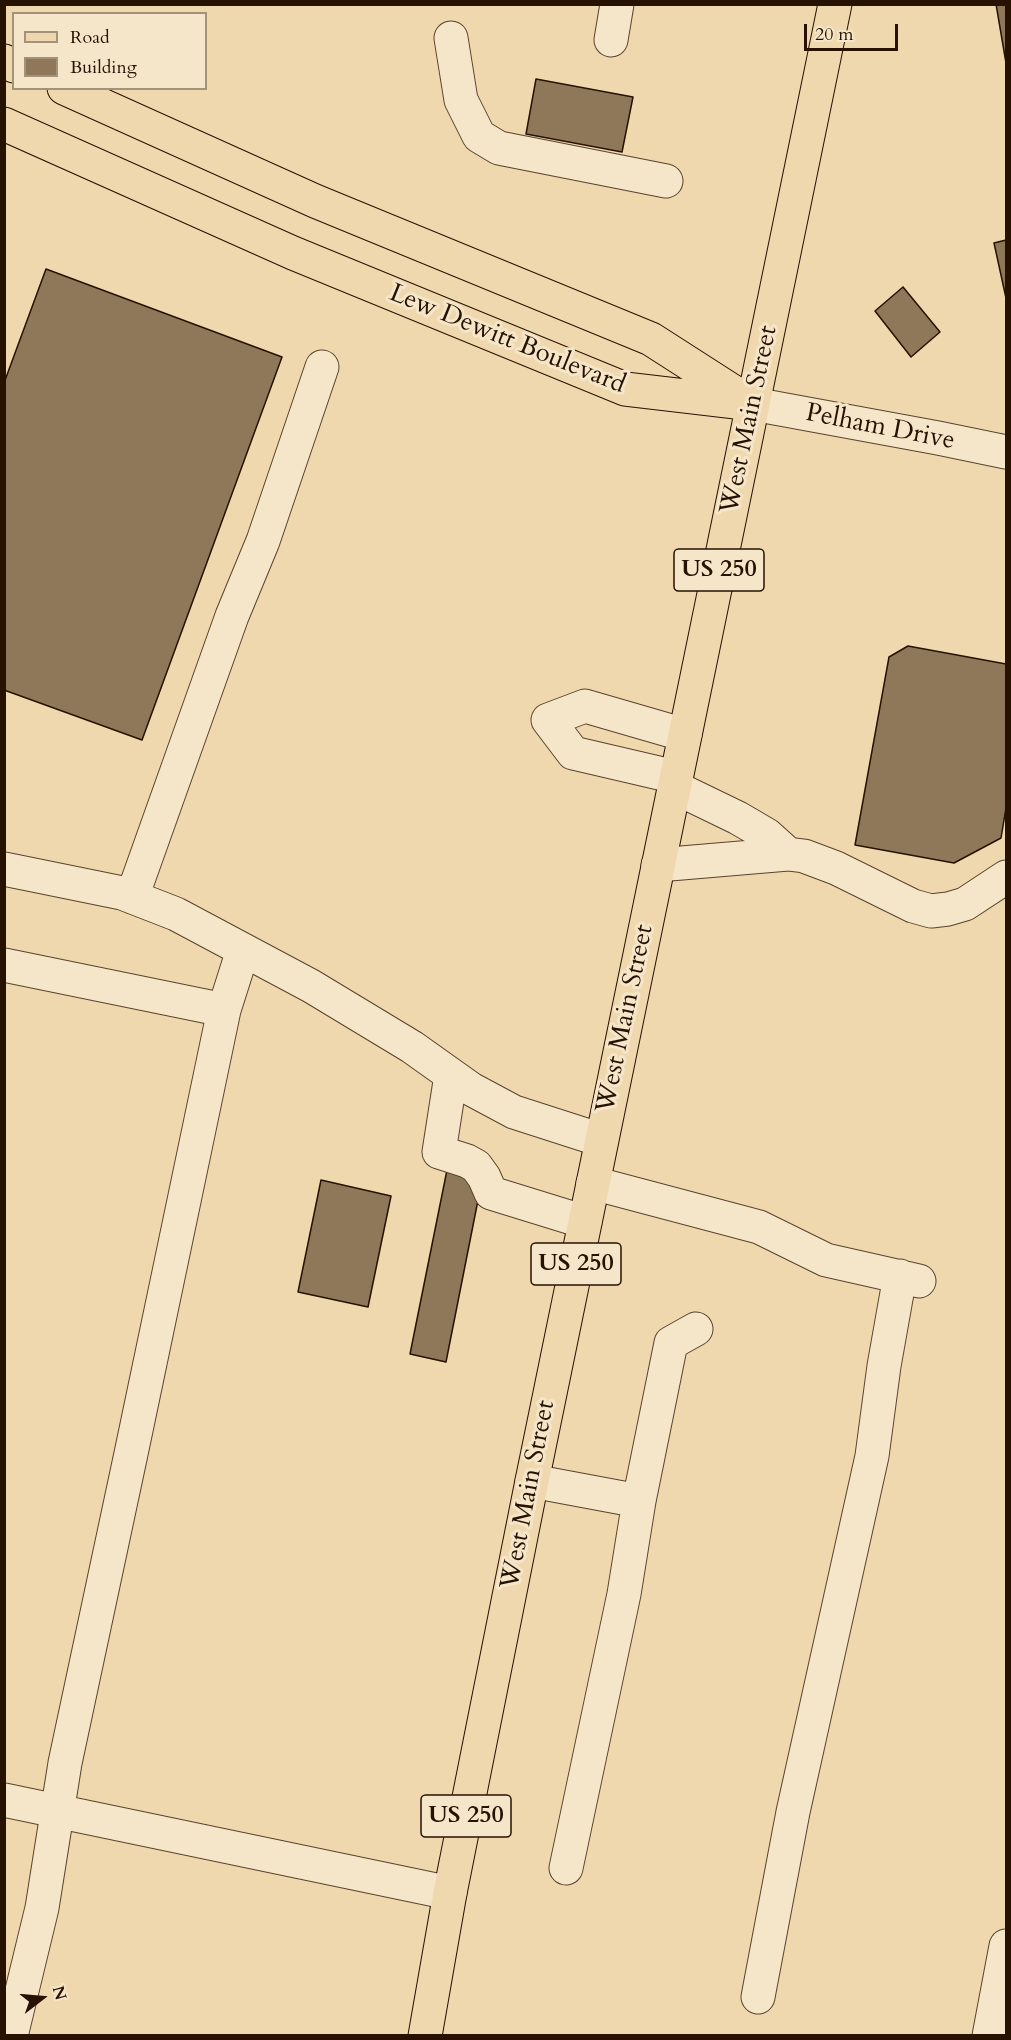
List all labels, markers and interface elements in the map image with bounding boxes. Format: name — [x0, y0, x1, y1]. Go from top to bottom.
legend — [12, 12, 207, 90]
scale bar — [807, 12, 902, 50]
text: 20 m — [815, 22, 854, 47]
text: Road — [70, 25, 110, 50]
text: Building — [70, 55, 137, 80]
street label: Lew Dewitt Boulevard — [384, 278, 630, 402]
street label: West Main Street — [715, 323, 785, 517]
street label: Pelham Drive — [803, 398, 957, 458]
road number: US 250 — [674, 549, 764, 591]
street label: West Main Street — [591, 922, 661, 1116]
road number: US 250 — [531, 1243, 621, 1285]
street label: West Main Street — [495, 1398, 563, 1592]
road number: US 250 — [421, 1795, 511, 1837]
north arrow — [12, 1968, 72, 2028]
text: N — [47, 1983, 72, 2003]

